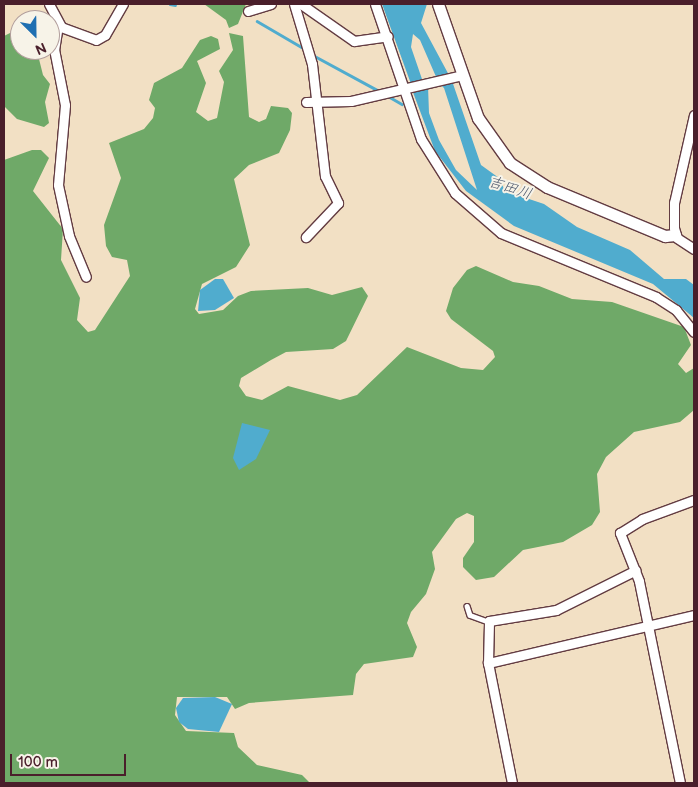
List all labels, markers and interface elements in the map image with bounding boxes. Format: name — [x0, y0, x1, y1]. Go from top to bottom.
north arrow — [10, 10, 60, 60]
text: N — [33, 38, 49, 58]
water label: 吉田川 — [486, 172, 534, 204]
scale bar — [12, 744, 129, 776]
text: 100 m — [18, 753, 58, 772]

